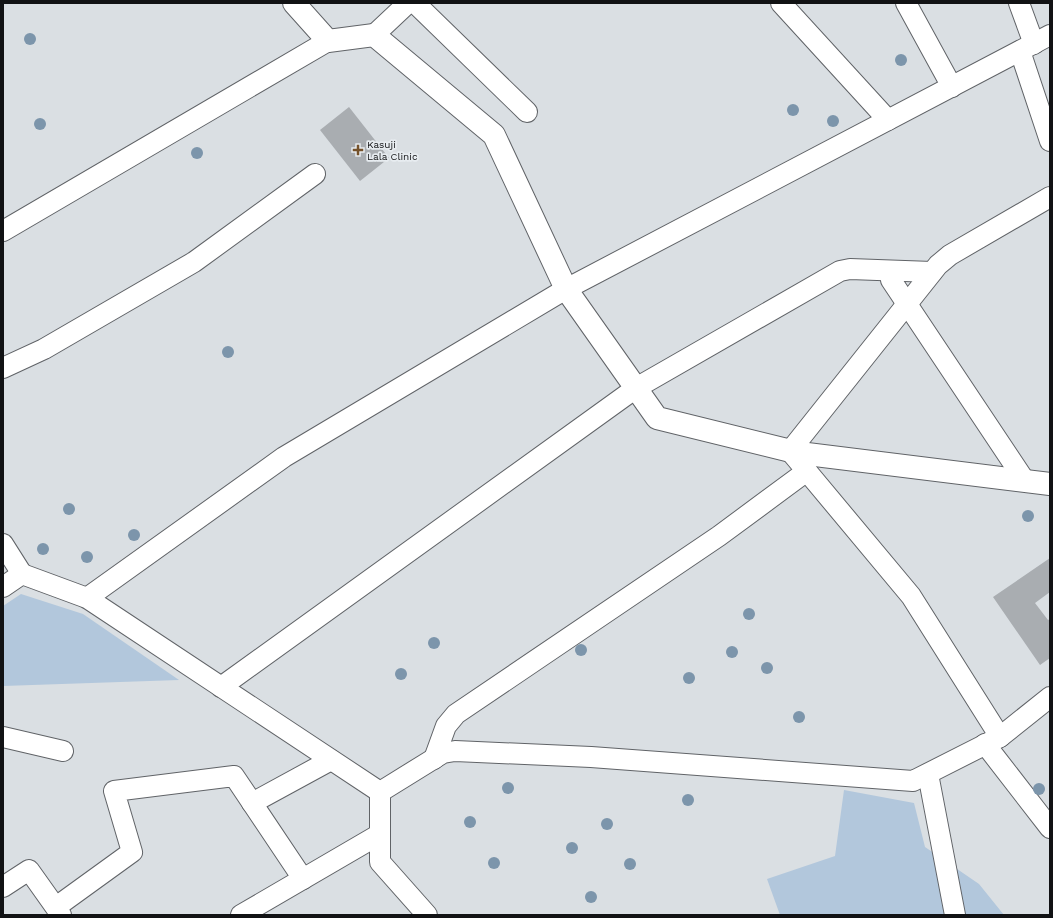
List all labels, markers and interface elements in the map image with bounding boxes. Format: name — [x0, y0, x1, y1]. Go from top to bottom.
place label: Kasuji Lala Clinic — [367, 139, 418, 162]
marker: Kasuji Lala Clinic — [352, 144, 364, 156]

